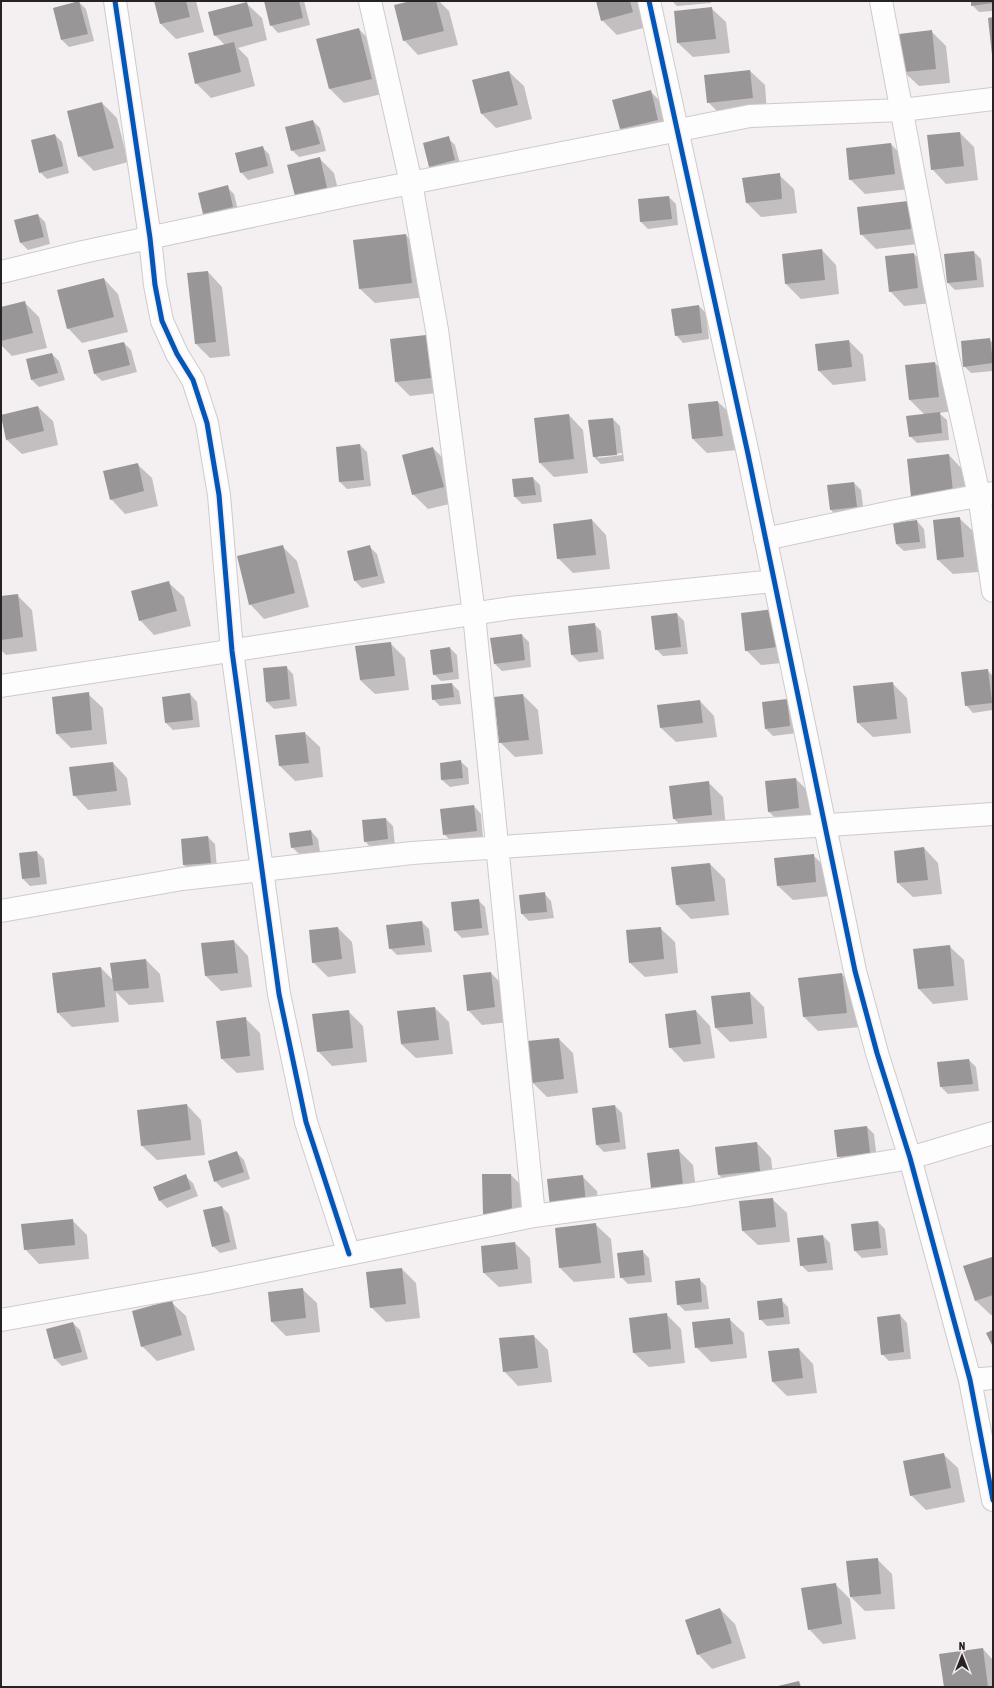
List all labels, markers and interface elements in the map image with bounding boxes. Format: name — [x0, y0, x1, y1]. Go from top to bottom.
north arrow — [942, 1636, 982, 1676]
text: N — [959, 1640, 965, 1652]

